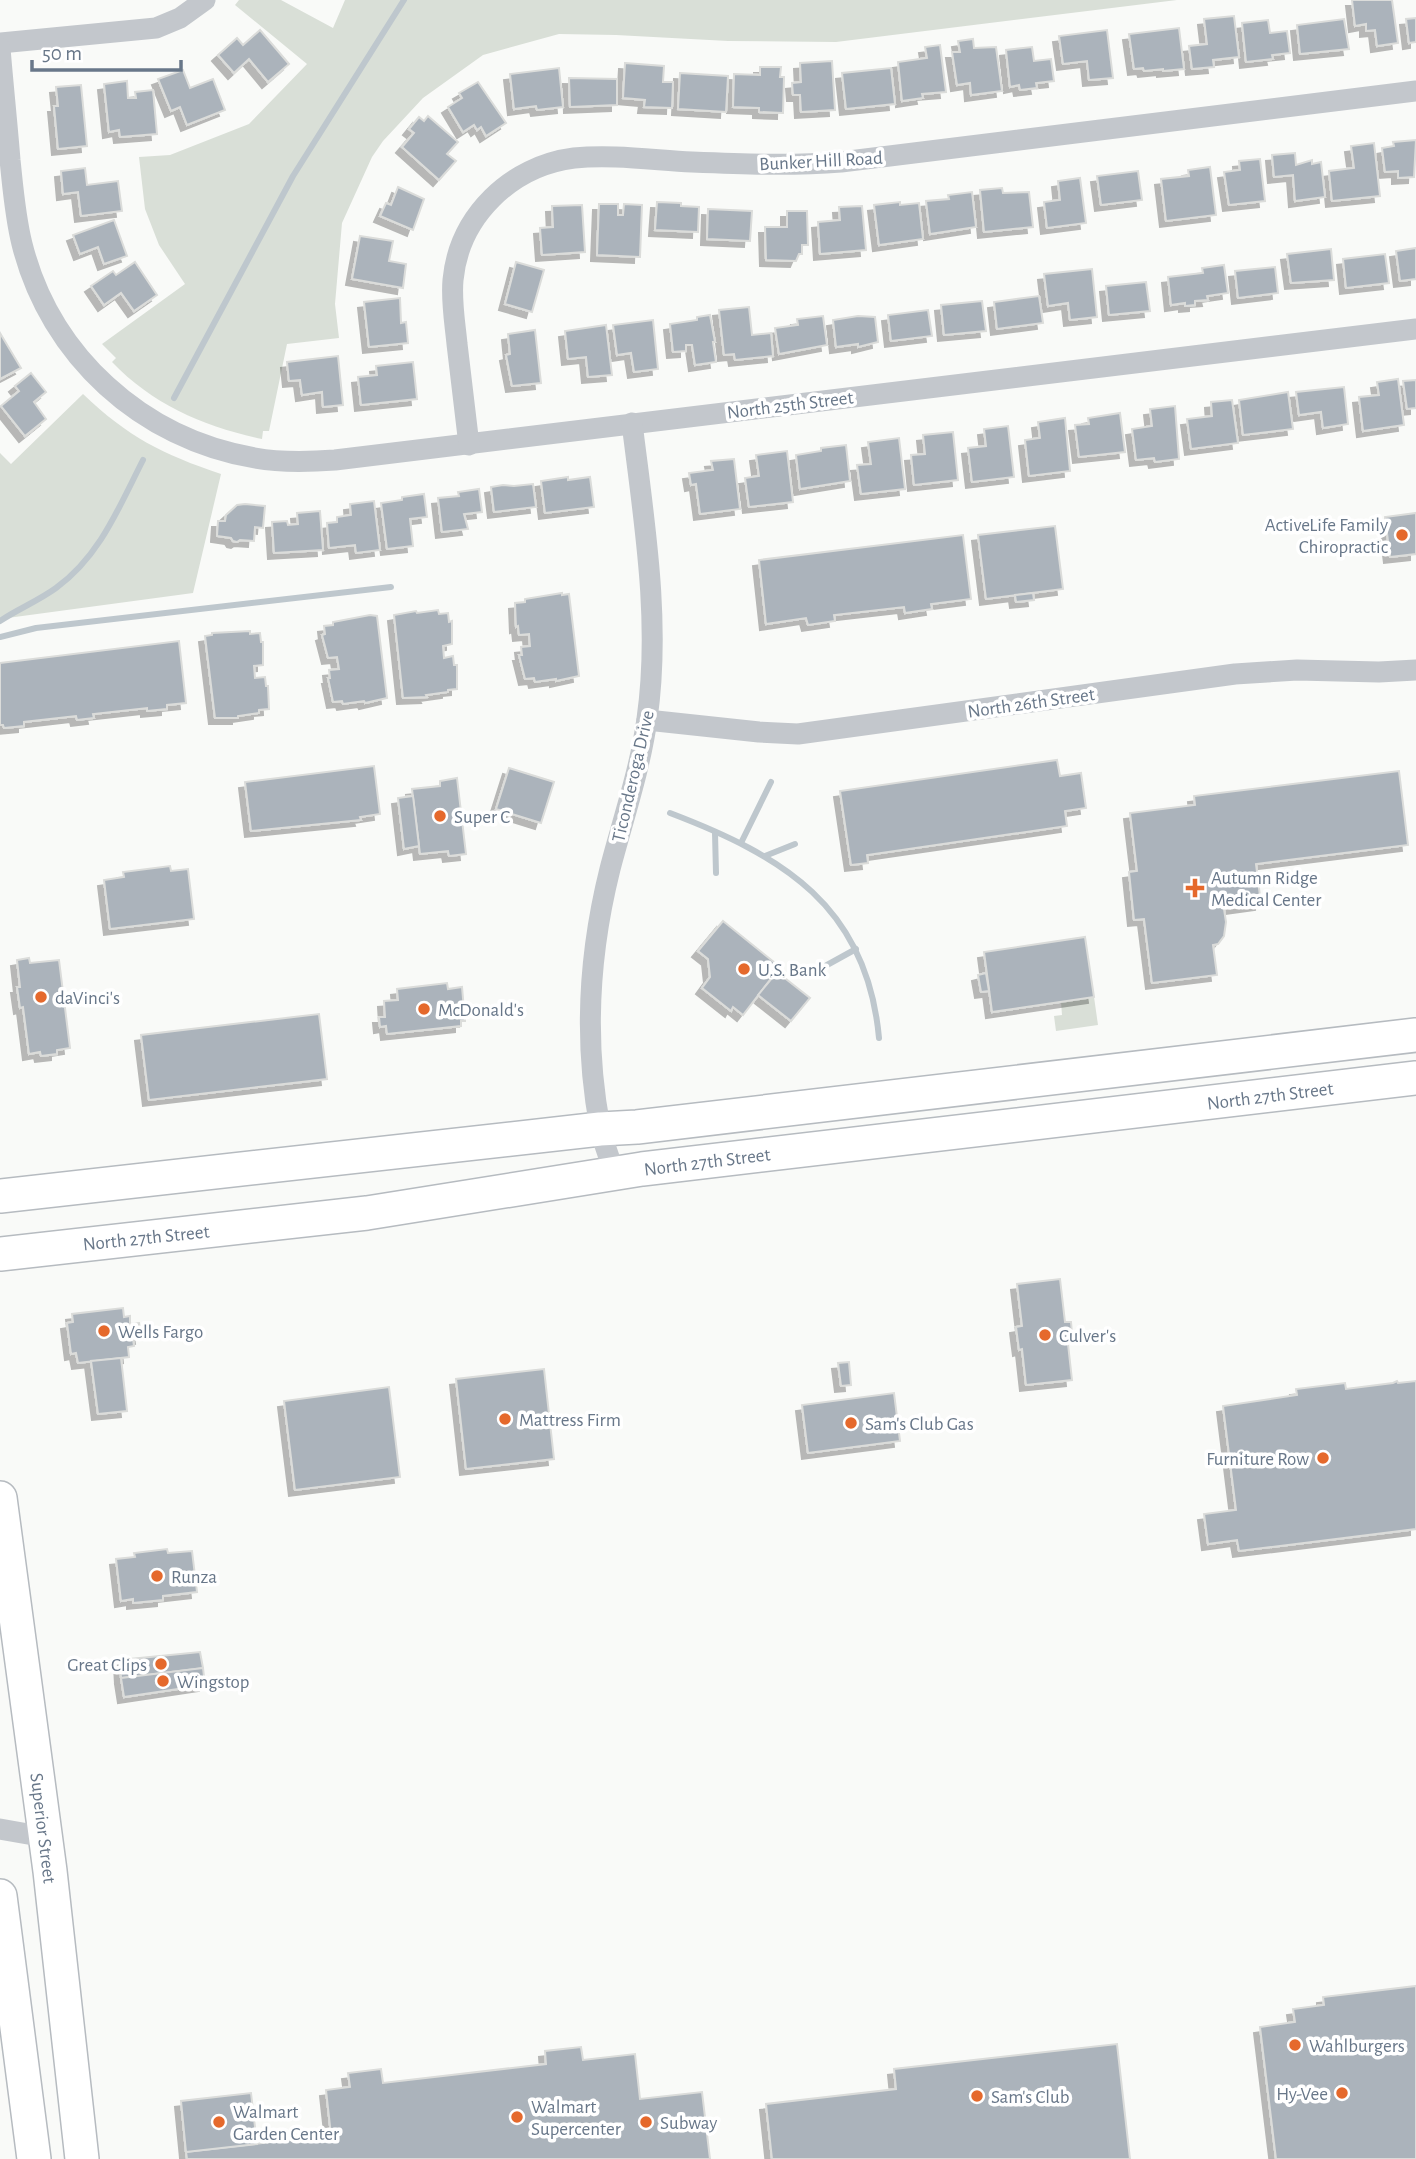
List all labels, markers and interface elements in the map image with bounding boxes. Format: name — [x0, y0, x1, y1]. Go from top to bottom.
scale bar — [32, 28, 180, 72]
text: 50 m — [42, 43, 82, 64]
street label: Bunker Hill Road — [759, 149, 884, 174]
street label: North 25th Street — [726, 388, 855, 423]
place label: ActiveLife Family Chiropractic — [1265, 516, 1388, 557]
marker: ActiveLife Family Chiropractic — [1394, 527, 1410, 543]
street label: North 26th Street — [966, 685, 1096, 722]
street label: Ticonderoga Drive — [609, 709, 658, 844]
marker: Super C — [432, 808, 448, 824]
place label: Super C — [454, 808, 510, 827]
place label: Autumn Ridge Medical Center — [1211, 869, 1321, 910]
marker: Autumn Ridge Medical Center — [1185, 878, 1205, 898]
marker: U.S. Bank — [736, 961, 752, 977]
place label: U.S. Bank — [758, 961, 826, 980]
marker: daVinci's — [33, 989, 49, 1005]
place label: daVinci's — [55, 989, 120, 1008]
marker: McDonald's — [416, 1001, 432, 1017]
place label: McDonald's — [438, 1001, 524, 1020]
street label: North 27th Street — [1206, 1079, 1335, 1114]
street label: North 27th Street — [643, 1145, 772, 1180]
street label: North 27th Street — [82, 1222, 210, 1255]
marker: Wells Fargo — [96, 1323, 112, 1339]
place label: Wells Fargo — [118, 1323, 203, 1342]
marker: Culver's — [1037, 1327, 1053, 1343]
place label: Culver's — [1059, 1327, 1116, 1346]
marker: Mattress Firm — [497, 1411, 513, 1427]
place label: Mattress Firm — [519, 1411, 621, 1430]
marker: Sam's Club Gas — [843, 1415, 859, 1431]
place label: Sam's Club Gas — [865, 1415, 974, 1434]
place label: Furniture Row — [1206, 1450, 1309, 1469]
marker: Furniture Row — [1315, 1450, 1331, 1466]
marker: Runza — [149, 1568, 165, 1584]
place label: Runza — [171, 1568, 217, 1587]
place label: Great Clips — [67, 1656, 147, 1675]
marker: Great Clips — [153, 1656, 169, 1672]
marker: Wingstop — [155, 1673, 171, 1689]
place label: Wingstop — [177, 1673, 249, 1692]
street label: Superior Street — [26, 1772, 59, 1884]
marker: Wahlburgers — [1287, 2037, 1303, 2053]
place label: Wahlburgers — [1309, 2037, 1405, 2056]
place label: Hy-Vee — [1276, 2085, 1328, 2104]
marker: Hy-Vee — [1334, 2085, 1350, 2101]
marker: Sam's Club — [969, 2088, 985, 2104]
place label: Sam's Club — [991, 2088, 1070, 2107]
place label: Walmart Supercenter — [531, 2098, 621, 2139]
place label: Walmart Garden Center — [233, 2103, 339, 2144]
marker: Walmart Supercenter — [509, 2109, 525, 2125]
marker: Walmart Garden Center — [211, 2114, 227, 2130]
marker: Subway — [638, 2114, 654, 2130]
place label: Subway — [660, 2114, 717, 2133]

